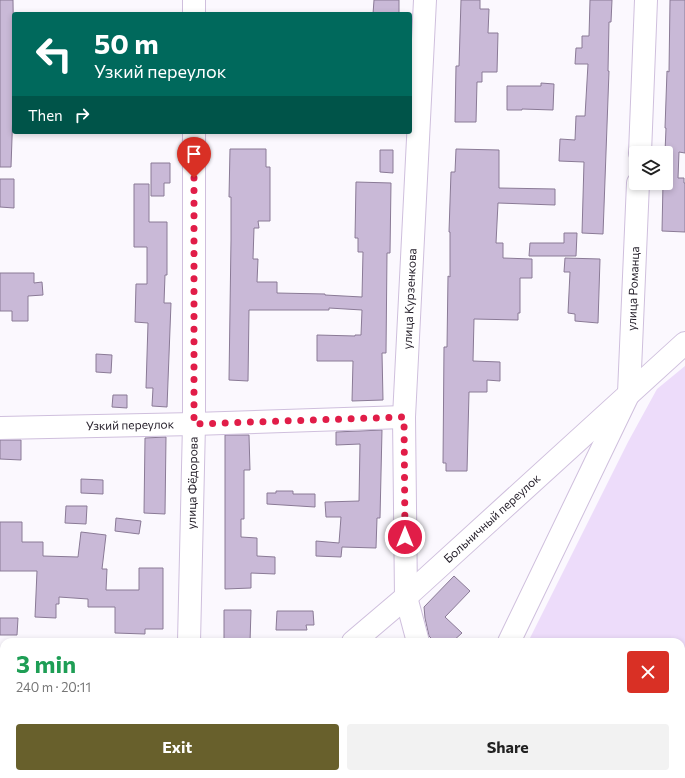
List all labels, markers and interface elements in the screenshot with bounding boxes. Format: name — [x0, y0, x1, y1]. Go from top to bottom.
text: 50 m — [94, 26, 159, 60]
icon: left — [28, 28, 80, 80]
text: Узкий переулок — [94, 60, 226, 82]
icon: right — [71, 104, 93, 126]
text: Then — [28, 106, 63, 124]
pin — [177, 137, 211, 178]
icon: arrive — [183, 143, 205, 165]
map controls — [629, 146, 673, 190]
button: layers — [629, 146, 673, 190]
street label: улица Романца — [624, 246, 641, 331]
street label: улица Курзенкова — [399, 248, 418, 349]
street label: Узкий переулок — [86, 416, 175, 432]
street label: улица Фёдорова — [184, 436, 200, 530]
street label: Больничный переулок — [440, 470, 543, 565]
position arrow — [384, 516, 426, 558]
text: 3 min — [16, 649, 76, 678]
button: close — [627, 651, 669, 693]
text: 240 m · 20:11 — [16, 679, 91, 695]
button: Exit — [16, 724, 339, 770]
button: Share — [347, 724, 669, 770]

